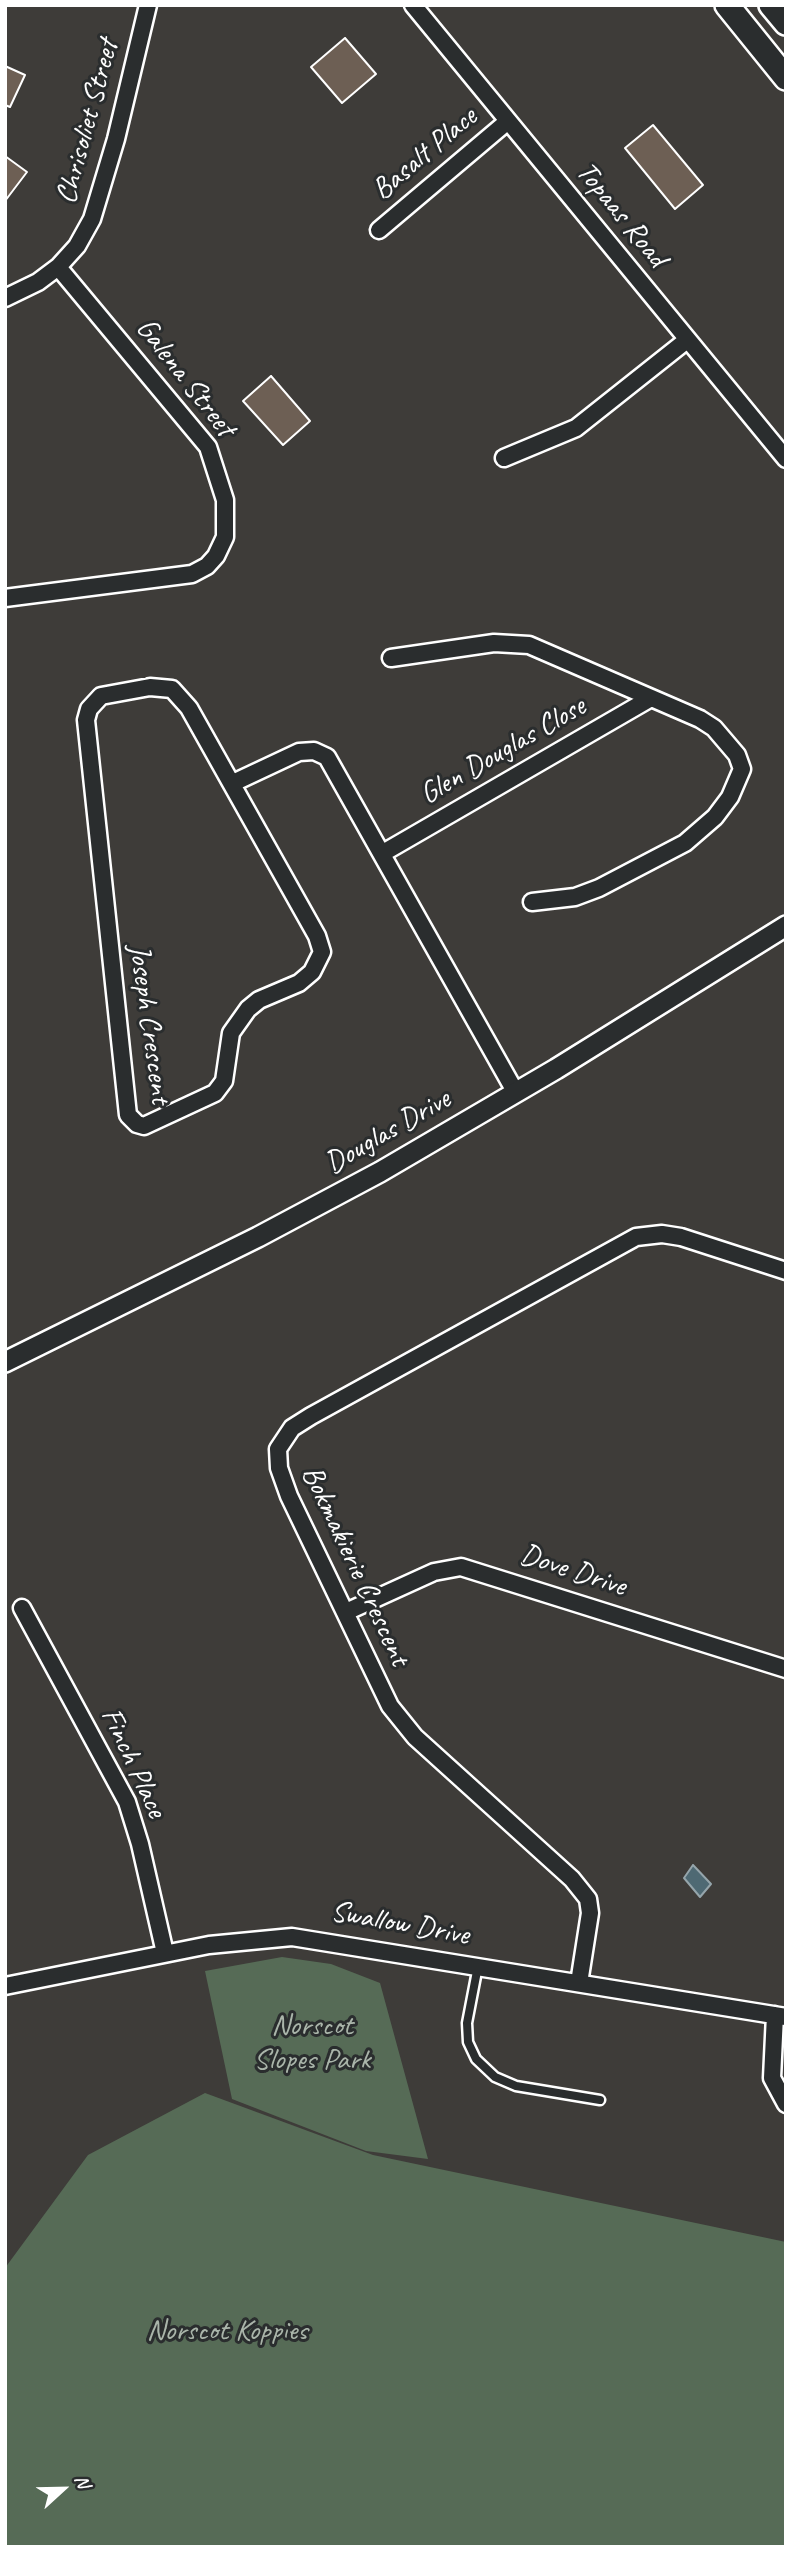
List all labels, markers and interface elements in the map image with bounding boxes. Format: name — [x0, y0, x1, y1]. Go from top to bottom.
street label: Chrisoliet Street — [49, 36, 127, 208]
street label: Basalt Place — [365, 100, 485, 208]
street label: Topaas Road — [568, 155, 674, 275]
street label: Galena Street — [127, 311, 243, 445]
street label: Glen Douglas Close — [414, 689, 592, 813]
street label: Joseph Crescent — [120, 942, 178, 1106]
street label: Douglas Drive — [319, 1082, 457, 1182]
street label: Bokmakierie Crescent — [293, 1460, 417, 1672]
street label: Dove Drive — [516, 1537, 630, 1605]
street label: Finch Place — [92, 1702, 174, 1824]
street label: Swallow Drive — [328, 1894, 472, 1954]
park label: Norscot Slopes Park — [254, 2008, 370, 2078]
park label: Norscot Koppies — [147, 2313, 307, 2349]
north arrow — [28, 2454, 98, 2524]
text: N — [69, 2471, 96, 2491]

